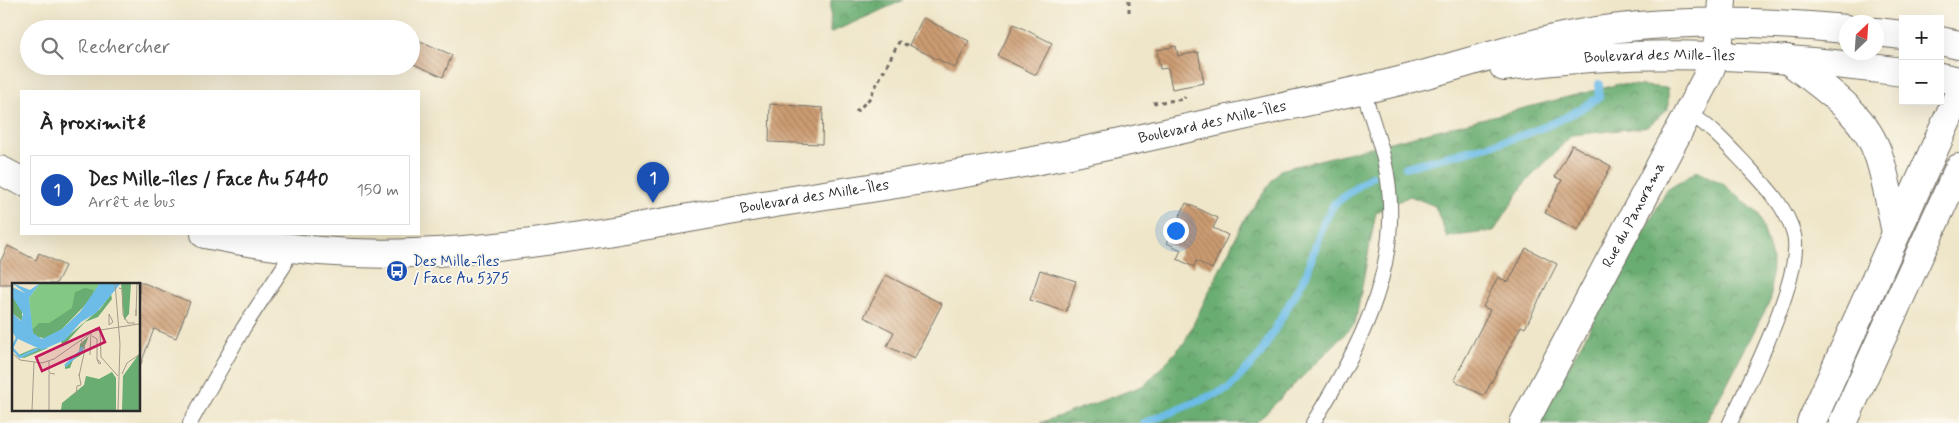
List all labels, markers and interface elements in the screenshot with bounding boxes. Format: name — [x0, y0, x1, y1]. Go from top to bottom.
north arrow — [1839, 15, 1884, 60]
map controls — [1899, 15, 1944, 105]
button: + — [1899, 15, 1944, 60]
search box — [20, 20, 420, 75]
icon: search — [38, 34, 66, 62]
text: Rechercher — [78, 35, 170, 60]
street label: Boulevard des Mille-Îles — [1583, 45, 1736, 68]
button: − — [1899, 60, 1944, 105]
street label: Boulevard des Mille-Îles — [1136, 96, 1289, 149]
text: À proximité — [40, 109, 146, 137]
street label: Rue du Panorama — [1598, 159, 1670, 271]
pin: 1 — [637, 162, 669, 203]
text: Des Mille-îles / Face Au 5440 — [88, 167, 329, 192]
street label: Boulevard des Mille-Îles — [738, 175, 891, 219]
text: 1 — [53, 180, 61, 201]
text: 150 m — [357, 180, 399, 201]
text: Arrêt de bus — [88, 192, 175, 213]
your location — [1163, 218, 1189, 244]
place label: Des Mille-îles / Face Au 5375 — [413, 252, 510, 289]
bus stop icon: Des Mille-îles / Face Au 5375 — [385, 259, 409, 283]
inset map — [12, 283, 140, 410]

